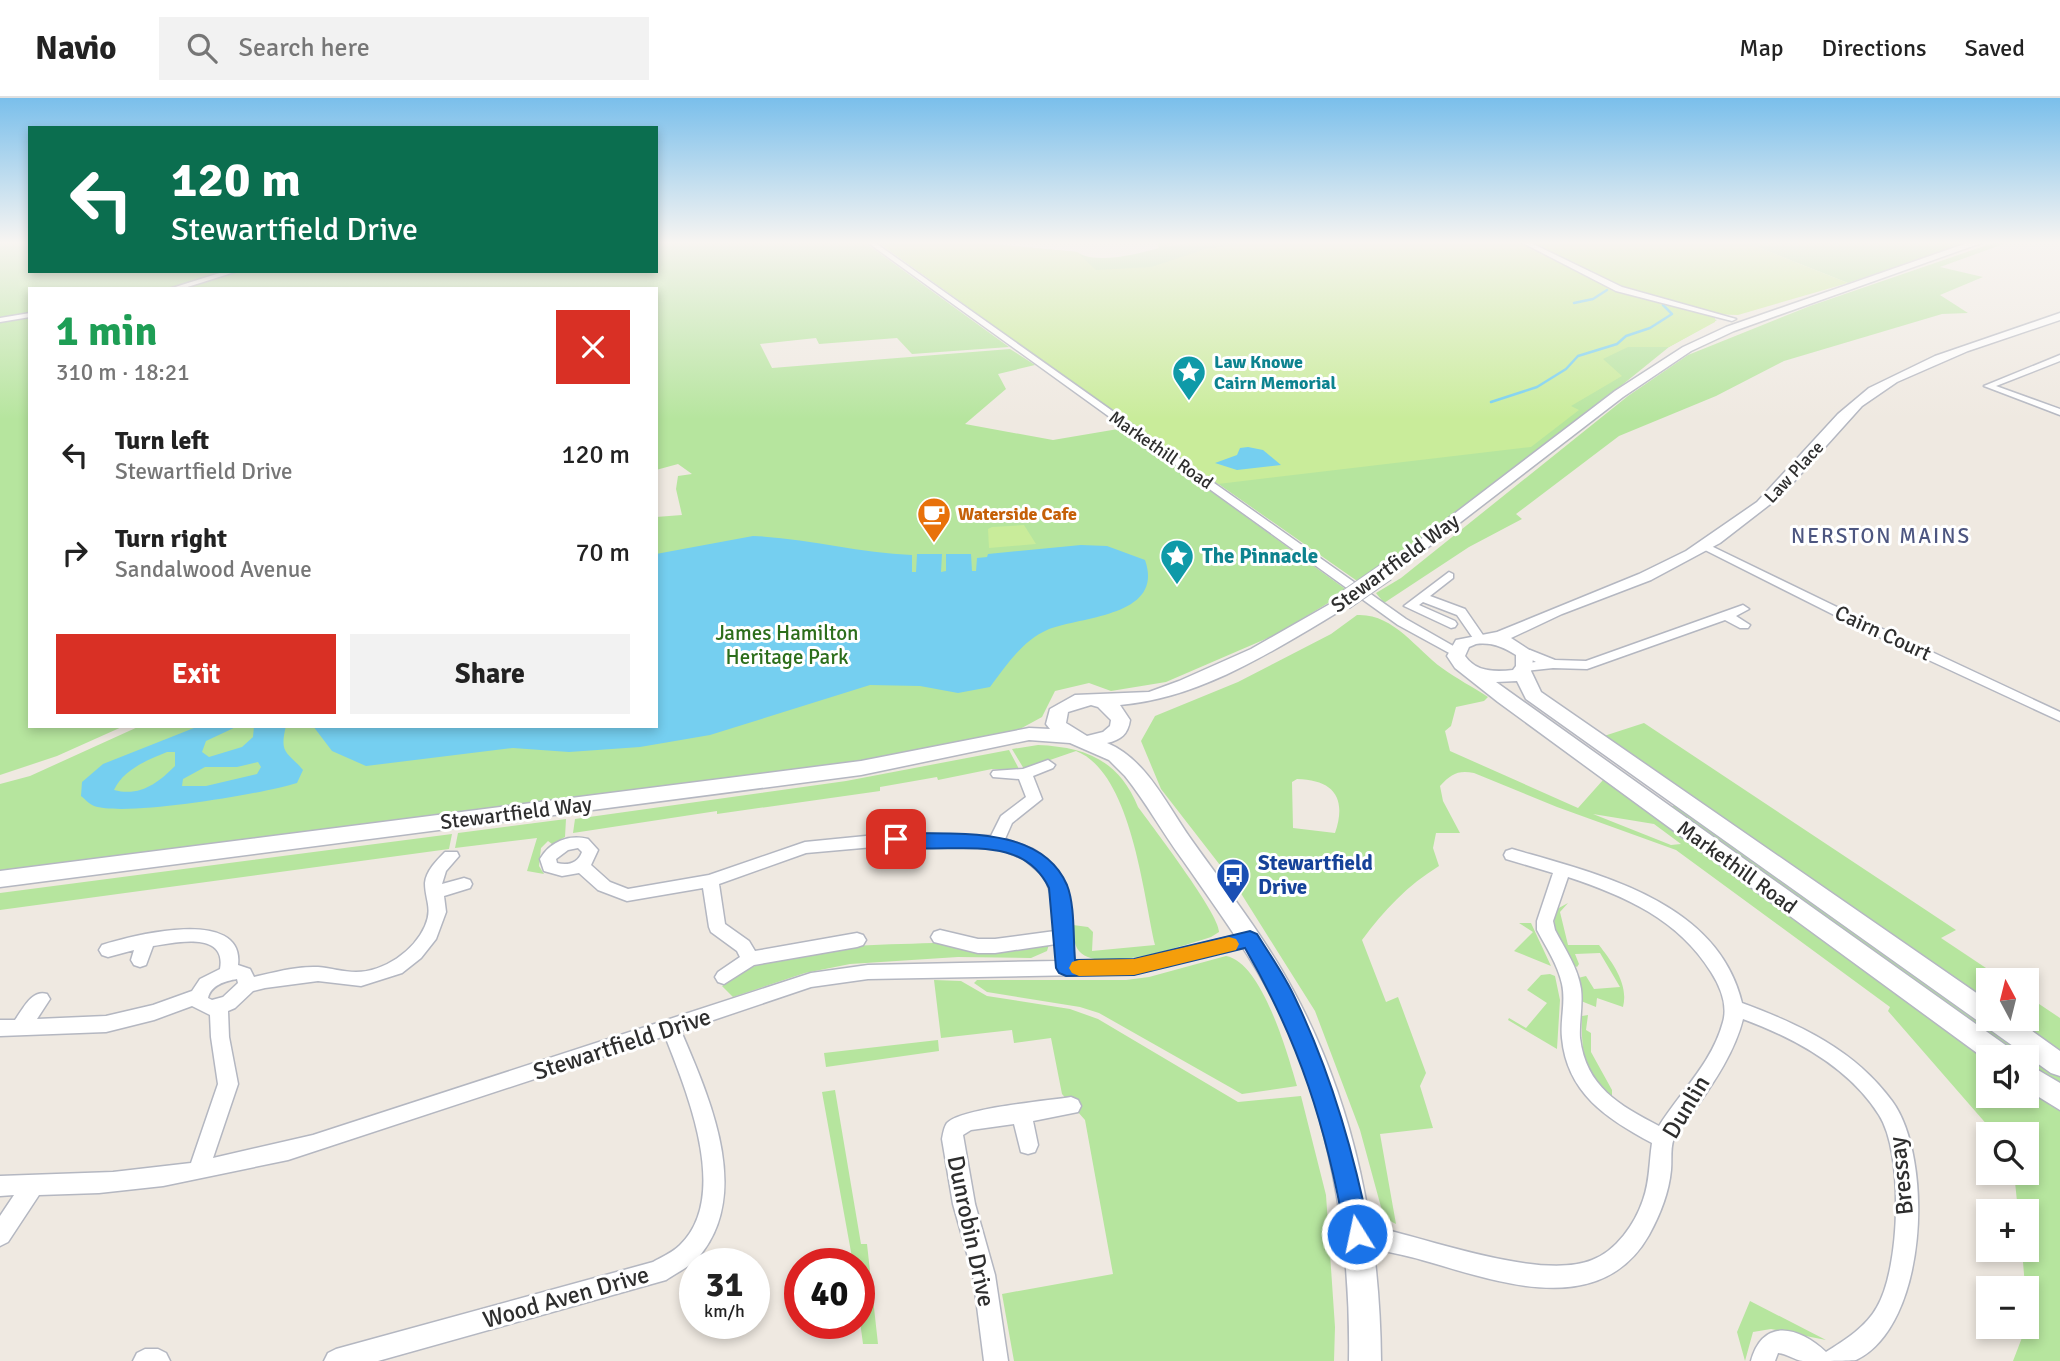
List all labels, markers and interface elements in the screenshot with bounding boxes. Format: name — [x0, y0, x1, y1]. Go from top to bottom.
search box — [159, 17, 649, 80]
text: Navio — [35, 28, 117, 69]
icon: search — [183, 29, 221, 67]
text: Search here — [239, 32, 370, 64]
text: Map — [1739, 33, 1784, 63]
text: Directions — [1822, 33, 1927, 63]
text: Saved — [1965, 33, 2025, 63]
text: 120 m — [171, 150, 301, 210]
icon: left — [56, 154, 147, 245]
text: Stewartfield Drive — [171, 210, 418, 249]
text: 1 min — [56, 306, 157, 357]
button: close — [556, 310, 630, 384]
place label: Law Knowe Cairn Memorial — [1214, 351, 1337, 394]
place icon: Law Knowe Cairn Memorial — [1170, 353, 1208, 402]
text: 310 m · 18:21 — [56, 358, 190, 387]
street label: Markethill Road — [1105, 406, 1217, 494]
text: Turn left — [115, 425, 209, 457]
icon: left — [56, 436, 94, 474]
street label: Law Place — [1760, 436, 1828, 508]
text: 120 m — [561, 439, 630, 471]
text: Stewartfield Drive — [115, 457, 293, 486]
cafe icon: Waterside Cafe — [915, 495, 953, 544]
place label: Waterside Cafe — [958, 503, 1077, 525]
street label: Stewartfield Way — [1326, 508, 1464, 618]
text: Turn right — [115, 523, 227, 555]
district label: NERSTON MAINS — [1791, 523, 1971, 549]
icon: right — [56, 534, 94, 572]
text: 70 m — [575, 537, 630, 569]
place icon: The Pinnacle — [1158, 537, 1196, 586]
place label: The Pinnacle — [1202, 543, 1318, 569]
text: Sandalwood Avenue — [115, 555, 312, 584]
street label: Cairn Court — [1831, 599, 1935, 667]
park label: James Hamilton Heritage Park — [715, 620, 859, 670]
button: Exit — [56, 634, 336, 714]
button: Share — [350, 634, 630, 714]
street label: Stewartfield Way — [439, 791, 593, 835]
pin — [866, 809, 926, 869]
street label: Markethill Road — [1672, 815, 1802, 919]
icon: arrive — [877, 820, 915, 858]
place label: Stewartfield Drive — [1258, 850, 1373, 900]
bus stop icon: Stewartfield Drive — [1214, 856, 1252, 905]
north arrow — [1976, 968, 2039, 1031]
map controls — [1976, 968, 2039, 1339]
street label: Stewartfield Drive — [529, 1001, 715, 1087]
button: sound — [1976, 1045, 2039, 1108]
street label: Dunlin — [1656, 1070, 1716, 1144]
button: search — [1976, 1122, 2039, 1185]
street label: Bressay — [1882, 1135, 1920, 1217]
street label: Dunrobin Drive — [940, 1153, 1002, 1309]
position arrow — [1320, 1197, 1394, 1271]
button: + — [1976, 1199, 2039, 1262]
speed limit sign: 40 — [784, 1248, 875, 1339]
street label: Wood Aven Drive — [479, 1259, 653, 1335]
text: 31 — [706, 1263, 743, 1306]
button: − — [1976, 1276, 2039, 1339]
text: km/h — [704, 1300, 745, 1322]

